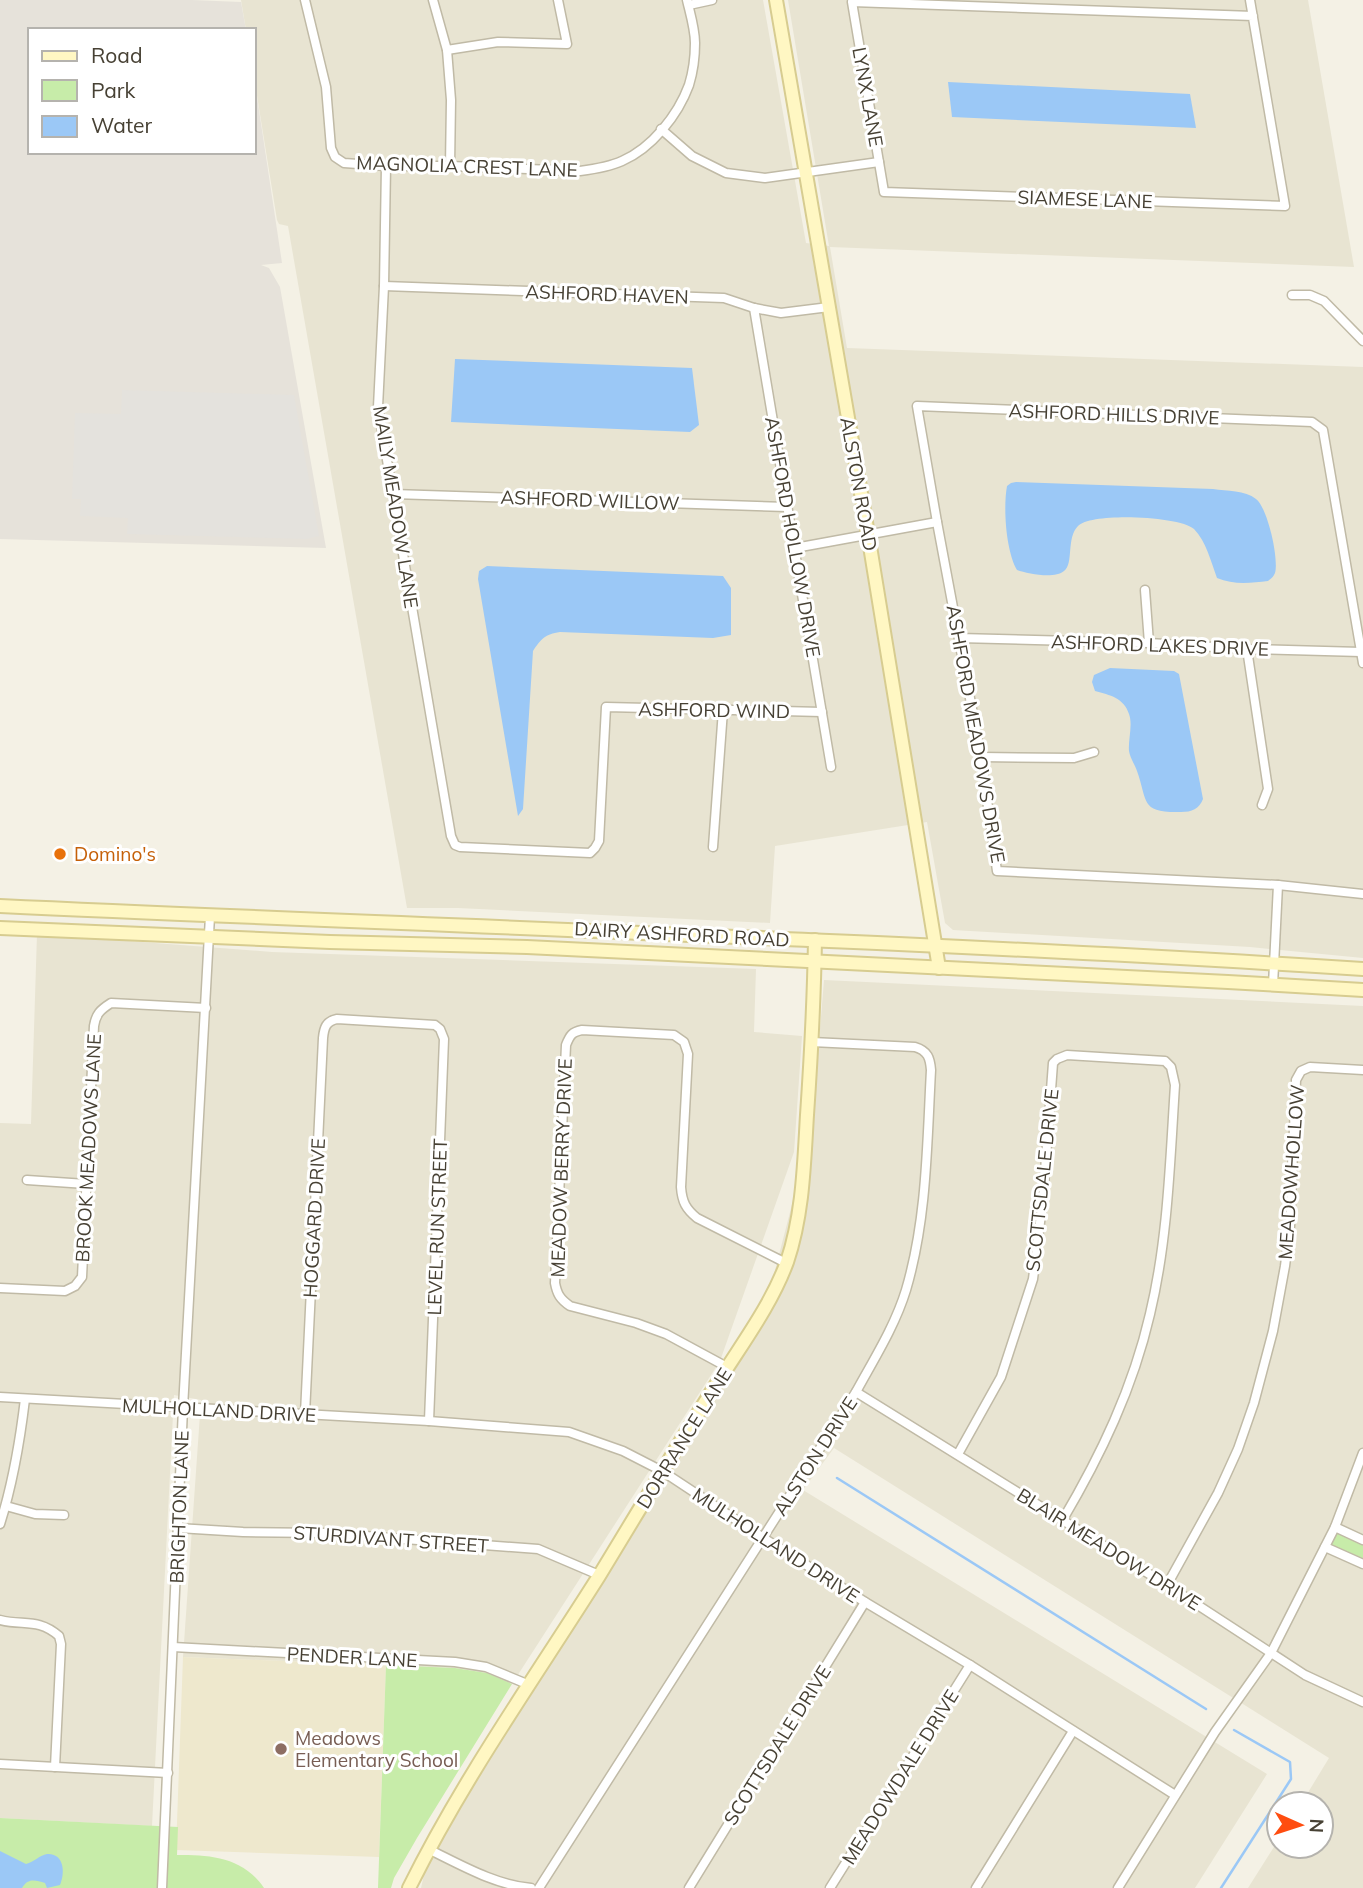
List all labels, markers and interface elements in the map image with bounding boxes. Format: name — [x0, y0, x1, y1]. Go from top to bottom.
legend — [28, 28, 256, 154]
text: Road — [91, 42, 142, 68]
street label: LYNX LANE — [847, 45, 889, 149]
text: Park — [91, 77, 135, 103]
text: Water — [91, 112, 152, 138]
street label: MAGNOLIA CREST LANE — [356, 150, 578, 182]
street label: SIAMESE LANE — [1017, 185, 1153, 213]
street label: ASHFORD HAVEN — [525, 279, 689, 309]
street label: ASHFORD HILLS DRIVE — [1008, 398, 1220, 430]
street label: MAILY MEADOW LANE — [368, 404, 424, 610]
street label: ASHFORD HOLLOW DRIVE — [760, 415, 826, 659]
street label: ALSTON ROAD — [835, 415, 883, 553]
street label: ASHFORD WILLOW — [500, 485, 680, 515]
street label: ASHFORD MEADOWS DRIVE — [941, 603, 1011, 865]
street label: ASHFORD LAKES DRIVE — [1051, 629, 1269, 661]
street label: ASHFORD WIND — [638, 697, 790, 723]
place label: Domino's — [74, 842, 156, 866]
marker: Domino's — [52, 846, 68, 862]
street label: DAIRY ASHFORD ROAD — [574, 916, 790, 952]
street label: BROOK MEADOWS LANE — [70, 1033, 106, 1263]
street label: MEADOW BERRY DRIVE — [545, 1058, 577, 1278]
street label: MEADOWHOLLOW — [1273, 1084, 1309, 1260]
street label: SCOTTSDALE DRIVE — [1020, 1087, 1064, 1273]
street label: HOGGARD DRIVE — [298, 1137, 330, 1299]
street label: LEVEL RUN STREET — [422, 1138, 452, 1316]
street label: DORRANCE LANE — [631, 1363, 737, 1513]
street label: ALSTON DRIVE — [768, 1392, 862, 1520]
street label: MULHOLLAND DRIVE — [121, 1393, 317, 1427]
street label: BRIGHTON LANE — [164, 1430, 194, 1584]
street label: MULHOLLAND DRIVE — [688, 1482, 864, 1608]
street label: BLAIR MEADOW DRIVE — [1013, 1483, 1205, 1615]
street label: STURDIVANT STREET — [293, 1520, 490, 1558]
street label: PENDER LANE — [286, 1642, 418, 1672]
street label: SCOTTSDALE DRIVE — [718, 1661, 836, 1829]
street label: MEADOWDALE DRIVE — [836, 1685, 964, 1869]
place label: Meadows Elementary School — [295, 1726, 458, 1772]
marker: Meadows Elementary School — [273, 1741, 289, 1757]
north arrow — [1265, 1790, 1335, 1860]
text: N — [1305, 1818, 1329, 1834]

